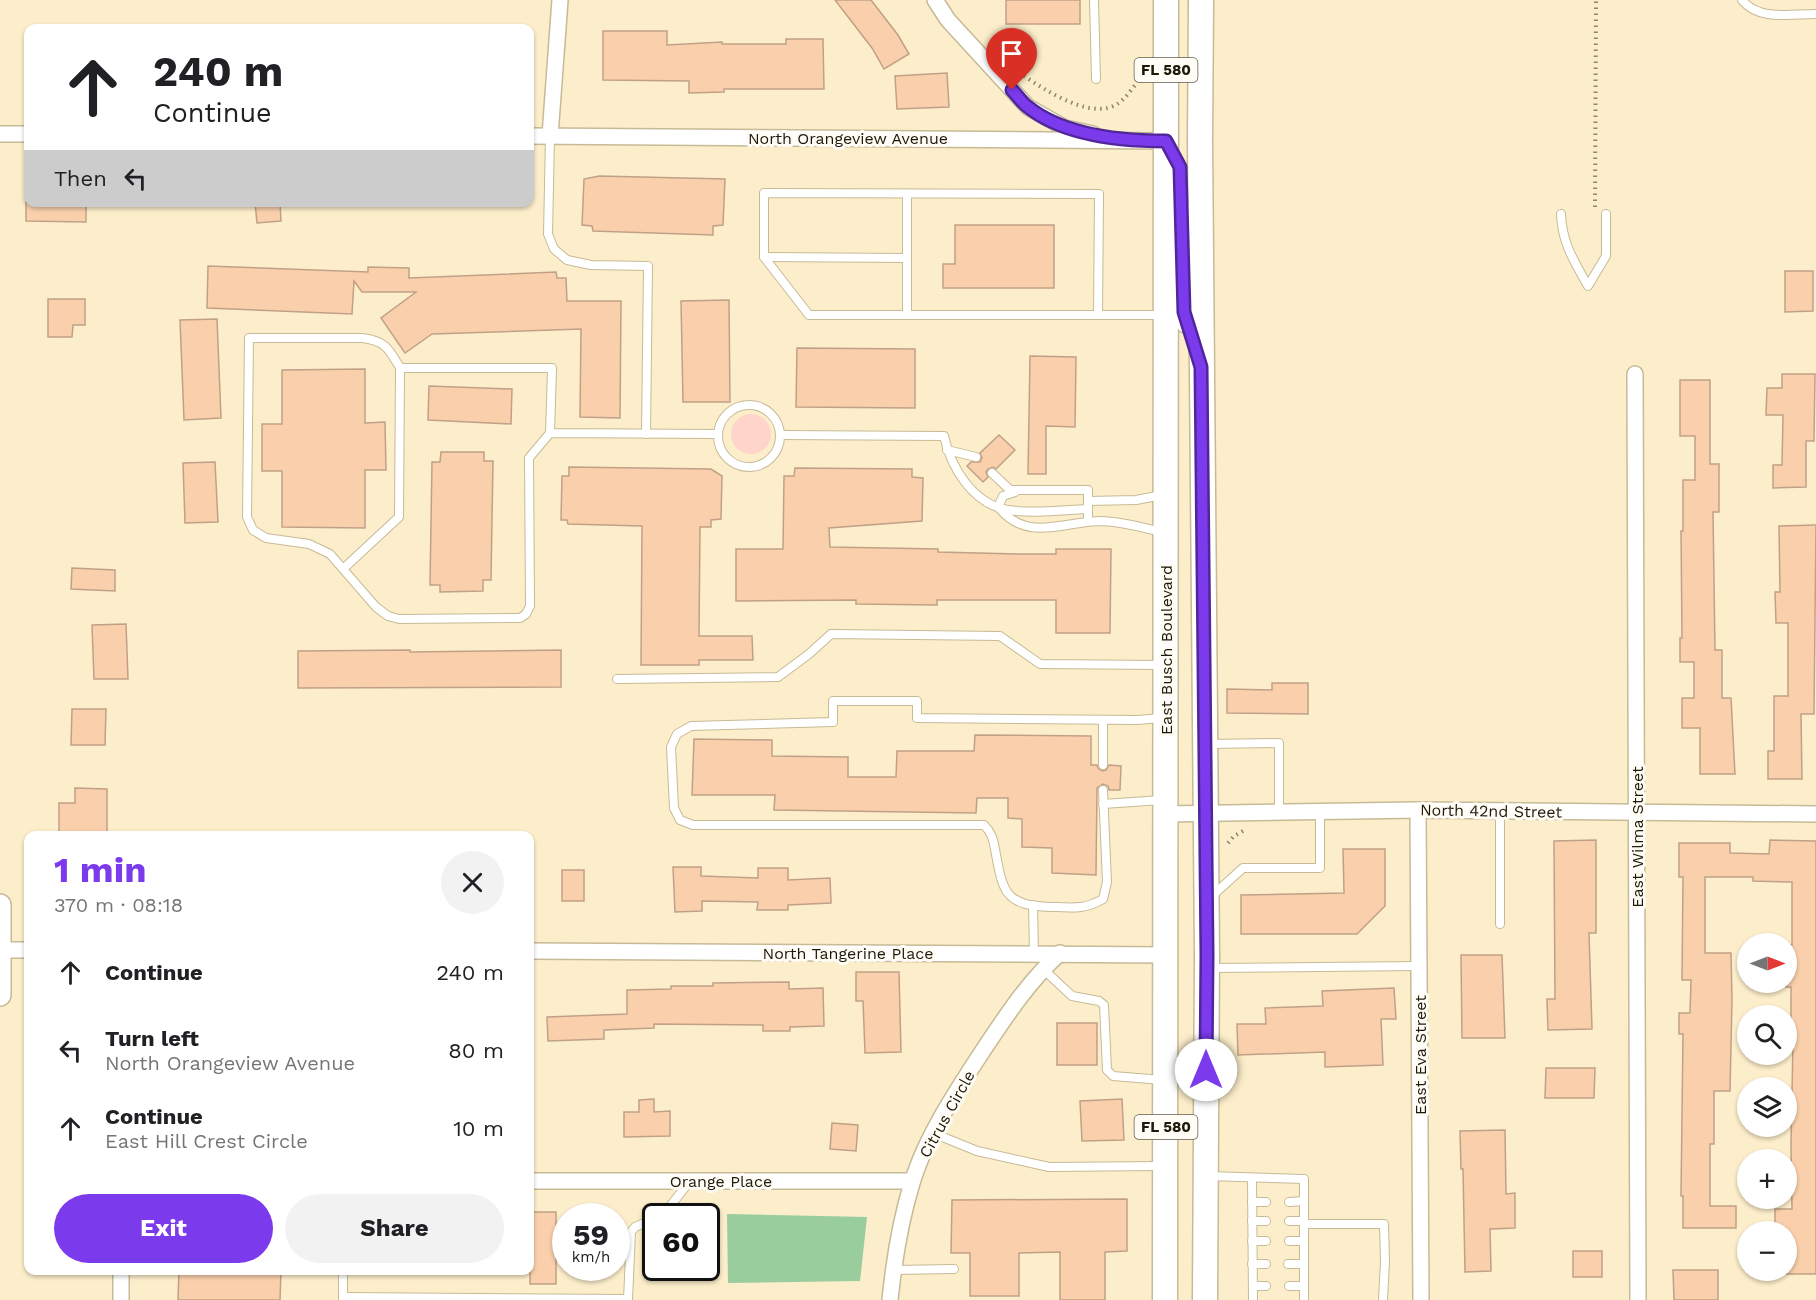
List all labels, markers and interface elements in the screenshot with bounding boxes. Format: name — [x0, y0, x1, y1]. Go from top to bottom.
pin — [986, 28, 1037, 90]
icon: arrive — [995, 37, 1028, 70]
text: 240 m — [153, 47, 283, 96]
icon: ahead — [54, 48, 132, 126]
road number: FL 580 — [1134, 58, 1198, 82]
text: Continue — [153, 97, 272, 129]
street label: North Orangeview Avenue — [748, 129, 948, 148]
icon: left — [119, 162, 152, 195]
text: Then — [54, 166, 107, 191]
street label: East Busch Boulevard — [1157, 565, 1176, 735]
street label: East Wilma Street — [1628, 766, 1647, 908]
street label: North 42nd Street — [1420, 800, 1562, 822]
text: 1 min — [54, 849, 146, 891]
button: close — [441, 851, 504, 914]
text: 370 m · 08:18 — [54, 893, 183, 917]
north arrow — [1737, 933, 1797, 993]
map controls — [1737, 933, 1797, 1281]
street label: North Tangerine Place — [763, 944, 933, 963]
icon: ahead — [54, 956, 87, 989]
text: Continue — [105, 960, 203, 985]
text: 240 m — [436, 960, 504, 985]
street label: East Eva Street — [1411, 995, 1430, 1115]
button: search — [1737, 1005, 1797, 1065]
text: Turn left — [105, 1026, 199, 1051]
icon: left — [54, 1034, 87, 1067]
text: 80 m — [448, 1038, 504, 1063]
position arrow — [1174, 1038, 1238, 1102]
text: North Orangeview Avenue — [105, 1051, 355, 1075]
street label: Citrus Circle — [915, 1067, 979, 1161]
button: layers — [1737, 1077, 1797, 1137]
text: Continue — [105, 1104, 203, 1129]
icon: ahead — [54, 1112, 87, 1145]
road number: FL 580 — [1134, 1115, 1198, 1139]
text: 10 m — [453, 1116, 504, 1141]
text: East Hill Crest Circle — [105, 1129, 308, 1153]
button: + — [1737, 1149, 1797, 1209]
street label: Orange Place — [670, 1172, 772, 1191]
button: Exit — [54, 1194, 273, 1263]
button: Share — [285, 1194, 504, 1263]
speed limit sign: 60 — [642, 1203, 720, 1281]
text: 59 — [573, 1217, 609, 1252]
button: − — [1737, 1221, 1797, 1281]
text: km/h — [572, 1248, 610, 1266]

